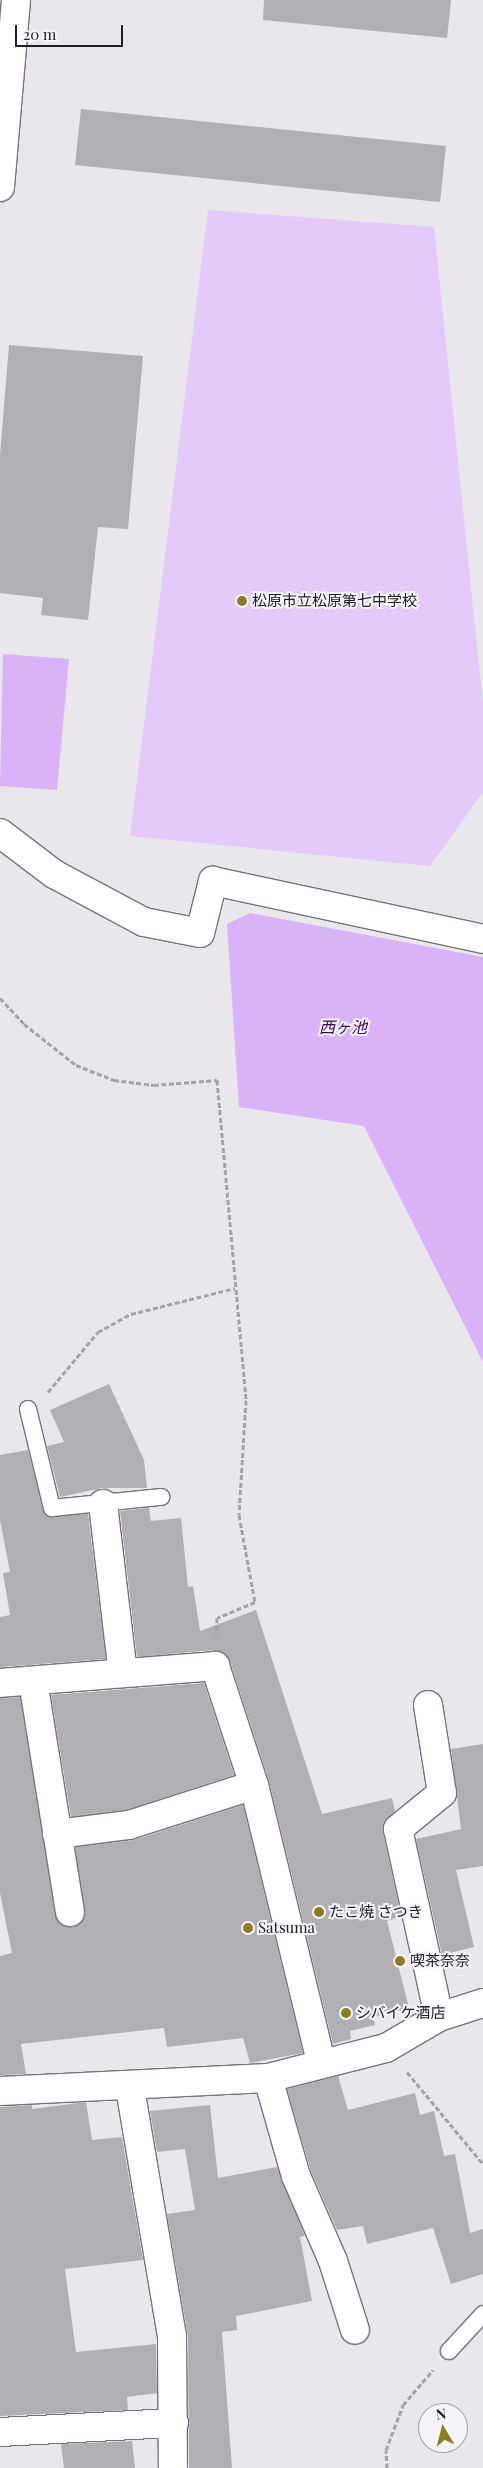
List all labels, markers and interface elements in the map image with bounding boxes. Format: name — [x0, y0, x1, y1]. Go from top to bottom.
scale bar — [18, 15, 125, 47]
text: 20 m — [23, 24, 56, 44]
place label: 松原市立松原第七中学校 — [252, 592, 417, 610]
marker: 松原市立松原第七中学校 — [236, 595, 248, 607]
water label: 西ヶ池 — [319, 1017, 367, 1037]
place label: たこ焼 さつき — [329, 1903, 423, 1921]
marker: たこ焼 さつき — [313, 1906, 325, 1918]
place label: Satsuma — [258, 1919, 315, 1937]
marker: Satsuma — [242, 1922, 254, 1934]
place label: 喫茶奈奈 — [410, 1952, 470, 1970]
marker: 喫茶奈奈 — [394, 1955, 406, 1967]
place label: シバイケ酒店 — [356, 2004, 446, 2022]
marker: シバイケ酒店 — [340, 2007, 352, 2019]
north arrow — [418, 2403, 468, 2453]
text: N — [435, 2404, 447, 2424]

